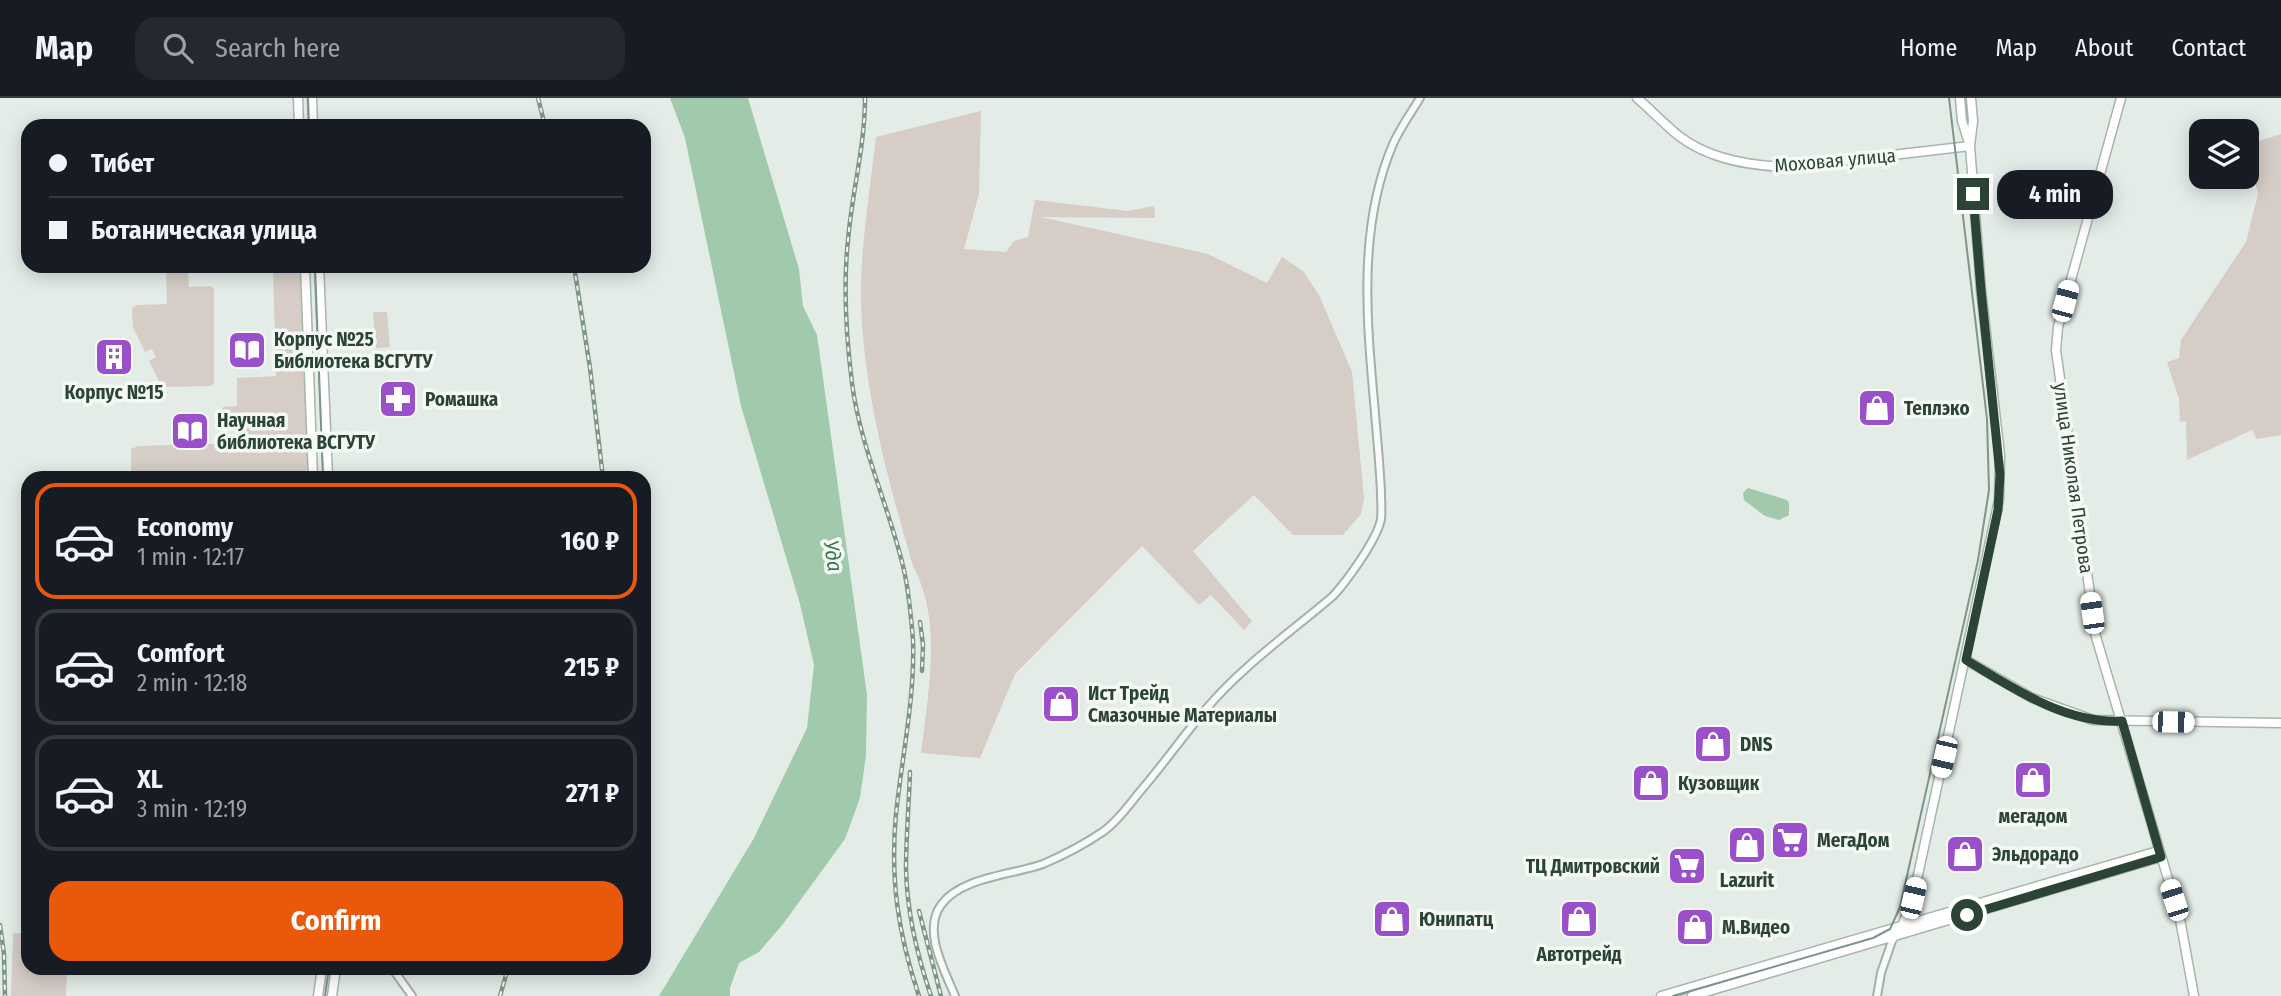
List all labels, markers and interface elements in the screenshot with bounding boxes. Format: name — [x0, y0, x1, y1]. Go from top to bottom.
search box — [135, 17, 625, 80]
text: Map — [35, 28, 93, 68]
icon: search — [159, 29, 197, 67]
text: Search here — [215, 33, 340, 64]
text: Home — [1900, 34, 1957, 62]
text: Map — [1995, 34, 2037, 62]
text: About — [2075, 34, 2133, 62]
text: Contact — [2171, 34, 2246, 62]
map controls — [2189, 119, 2259, 189]
button: layers — [2189, 119, 2259, 189]
street label: Моховая улица — [1773, 144, 1897, 177]
text: Тибет — [91, 148, 154, 179]
callout: 4 min — [1997, 170, 2113, 218]
route end — [1957, 178, 1989, 210]
text: 4 min — [2029, 180, 2081, 208]
text: Ботаническая улица — [91, 215, 317, 246]
car — [2050, 278, 2081, 324]
place label: Корпус №25 Библиотека ВСГУТУ — [274, 328, 433, 373]
library icon: Корпус №25 Библиотека ВСГУТУ — [226, 329, 268, 371]
building icon: Корпус №15 — [93, 336, 135, 378]
pharmacy icon: Ромашка — [377, 378, 419, 420]
place label: Корпус №15 — [65, 381, 163, 404]
street label: улица Николая Петрова — [2049, 381, 2098, 575]
shop icon: Теплэко — [1856, 387, 1898, 429]
place label: Ромашка — [425, 388, 498, 411]
place label: Теплэко — [1904, 397, 1970, 420]
place label: Научная библиотека ВСГУТУ — [217, 409, 376, 454]
library icon: Научная библиотека ВСГУТУ — [169, 410, 211, 452]
icon: car — [53, 510, 116, 573]
text: Economy — [137, 512, 233, 543]
text: 160 ₽ — [561, 526, 619, 557]
water label: Уда — [818, 539, 848, 573]
text: 1 min · 12:17 — [137, 543, 244, 571]
car — [2079, 591, 2106, 635]
icon: car — [53, 636, 116, 699]
text: Comfort — [137, 638, 225, 669]
text: 215 ₽ — [564, 652, 619, 683]
text: 2 min · 12:18 — [137, 669, 247, 697]
place label: Ист Трейд Смазочные Материалы — [1088, 682, 1277, 727]
shop icon: Ист Трейд Смазочные Материалы — [1040, 683, 1082, 725]
car — [2152, 711, 2195, 733]
shop icon: DNS — [1692, 723, 1734, 765]
place label: DNS — [1740, 733, 1773, 756]
car — [1930, 734, 1959, 780]
shop icon: мегадом — [2012, 759, 2054, 801]
icon: car — [53, 762, 116, 825]
shop icon: Кузовщик — [1630, 762, 1672, 804]
text: XL — [137, 764, 163, 795]
place label: Кузовщик — [1678, 772, 1760, 795]
text: 271 ₽ — [566, 778, 619, 809]
text: 3 min · 12:19 — [137, 795, 247, 823]
place label: мегадом — [1999, 805, 2068, 828]
supermarket icon: МегаДом — [1769, 819, 1811, 861]
shop icon: Lazurit — [1726, 824, 1768, 866]
place label: МегаДом — [1817, 829, 1890, 852]
shop icon: Эльдорадо — [1944, 833, 1986, 875]
place label: Эльдорадо — [1992, 843, 2079, 866]
supermarket icon: ТЦ Дмитровский — [1666, 845, 1708, 887]
place label: ТЦ Дмитровский — [1526, 855, 1660, 878]
place label: Lazurit — [1720, 869, 1775, 892]
car — [1899, 875, 1928, 921]
car — [2158, 877, 2191, 923]
button: Confirm — [49, 881, 623, 961]
shop icon: Юнипатц — [1371, 898, 1413, 940]
shop icon: Автотрейд — [1558, 898, 1600, 940]
route start — [1951, 899, 1983, 931]
shop icon: М.Видео — [1674, 906, 1716, 948]
place label: Юнипатц — [1419, 908, 1494, 931]
place label: М.Видео — [1722, 916, 1790, 939]
place label: Автотрейд — [1536, 943, 1622, 966]

